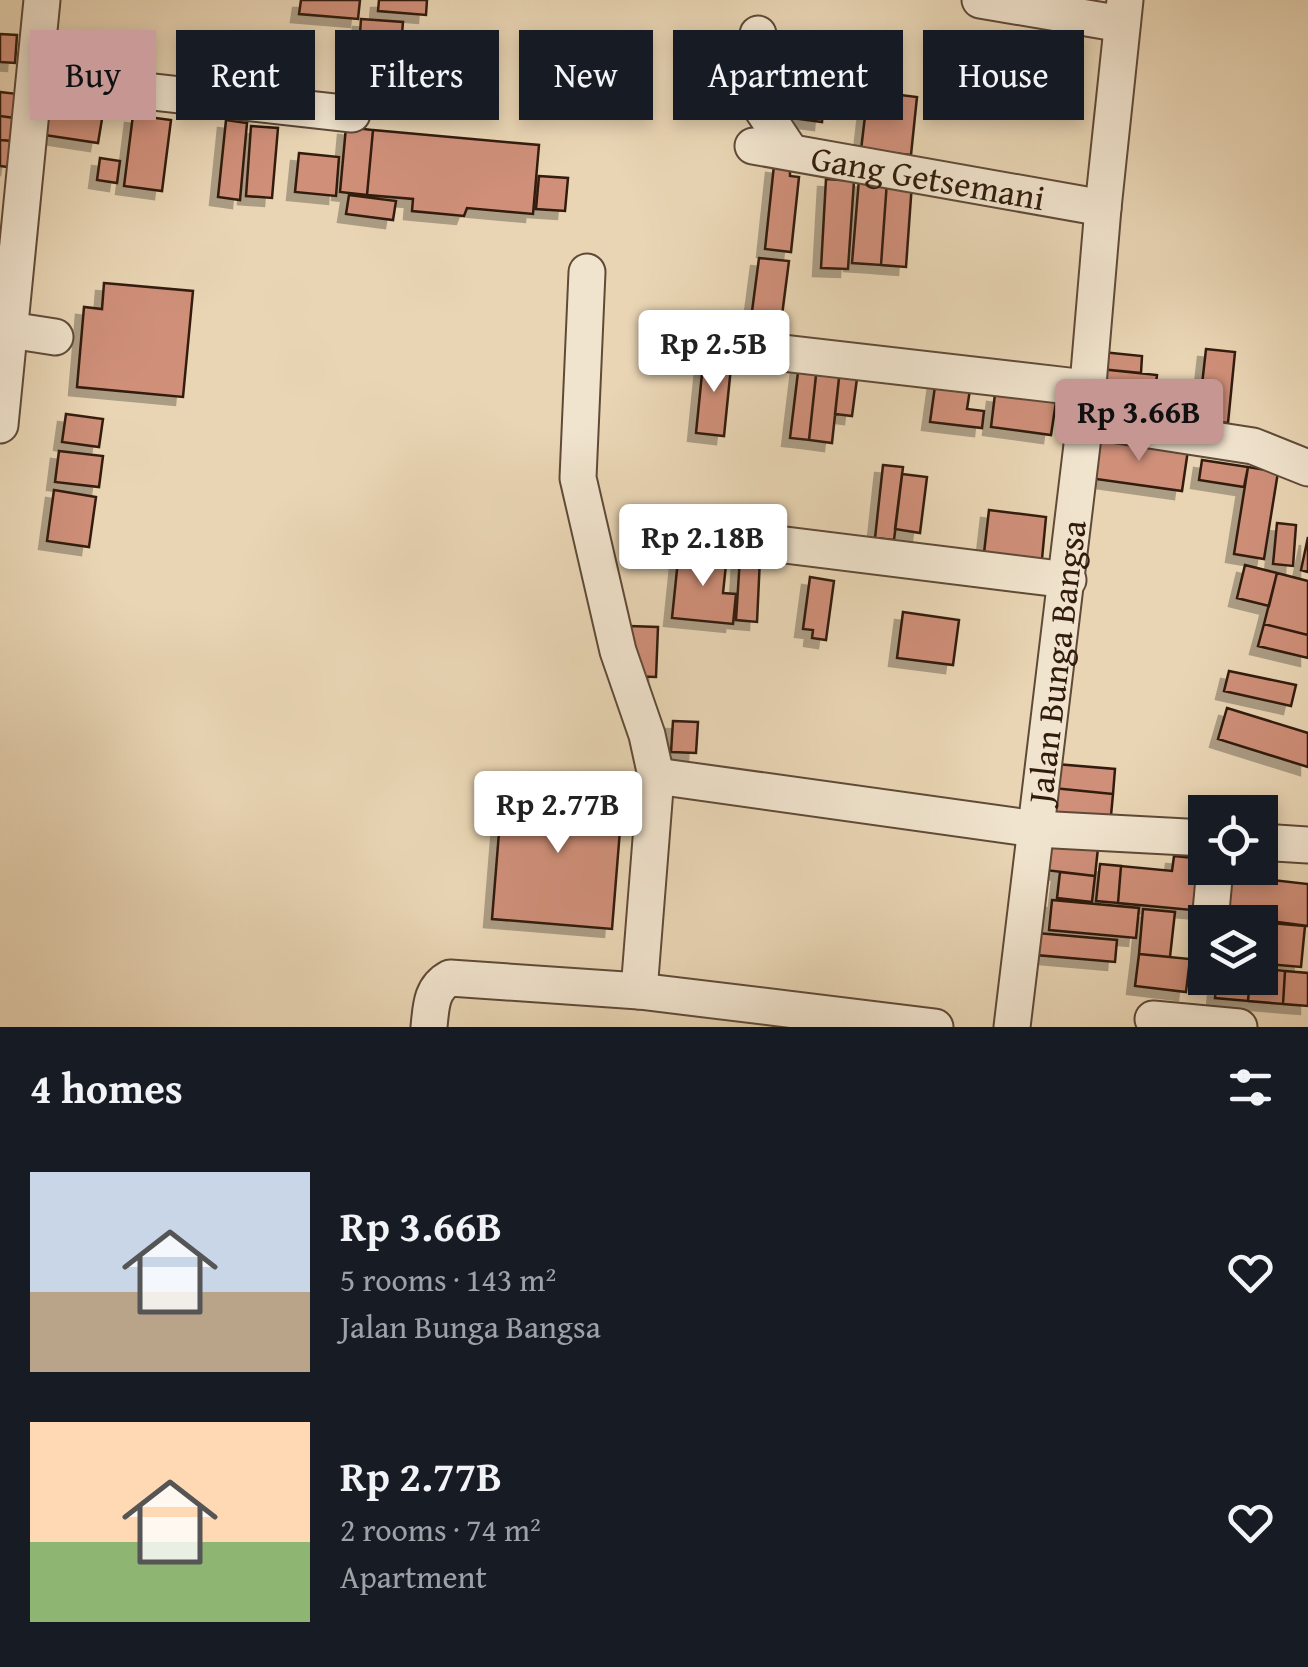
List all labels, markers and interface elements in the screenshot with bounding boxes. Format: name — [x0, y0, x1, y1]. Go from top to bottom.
chip: Buy — [30, 30, 156, 120]
chip: Rent — [176, 30, 315, 120]
chip: Filters — [335, 30, 499, 120]
chip: New — [519, 30, 653, 120]
chip: Apartment — [673, 30, 903, 120]
chip: House — [923, 30, 1084, 120]
street label: Gang Getsemani — [807, 131, 1049, 223]
pin: Rp 2.5B — [622, 310, 806, 395]
text: Rp 2.5B — [660, 319, 768, 366]
pin: Rp 3.66B — [1036, 379, 1242, 464]
text: Rp 3.66B — [1077, 388, 1201, 435]
pin: Rp 2.18B — [600, 504, 806, 589]
text: Rp 2.18B — [641, 513, 765, 560]
street label: Jalan Bunga Bangsa — [1013, 516, 1098, 810]
pin: Rp 2.77B — [455, 771, 661, 856]
text: Rp 2.77B — [496, 780, 620, 827]
map controls — [1188, 795, 1278, 995]
button: locate — [1188, 795, 1278, 885]
button: layers — [1188, 905, 1278, 995]
text: 4 homes — [30, 1057, 183, 1118]
icon: filters — [1223, 1060, 1278, 1115]
text: Rp 3.66B — [340, 1195, 502, 1256]
icon: home — [110, 1212, 230, 1332]
icon: heart — [1223, 1245, 1278, 1300]
text: 5 rooms · 143 m² — [340, 1256, 556, 1303]
text: Jalan Bunga Bangsa — [340, 1303, 601, 1350]
text: Rp 2.77B — [340, 1445, 502, 1506]
icon: home — [110, 1462, 230, 1582]
icon: heart — [1223, 1495, 1278, 1550]
text: 2 rooms · 74 m² — [340, 1506, 541, 1553]
text: Apartment — [340, 1553, 487, 1600]

